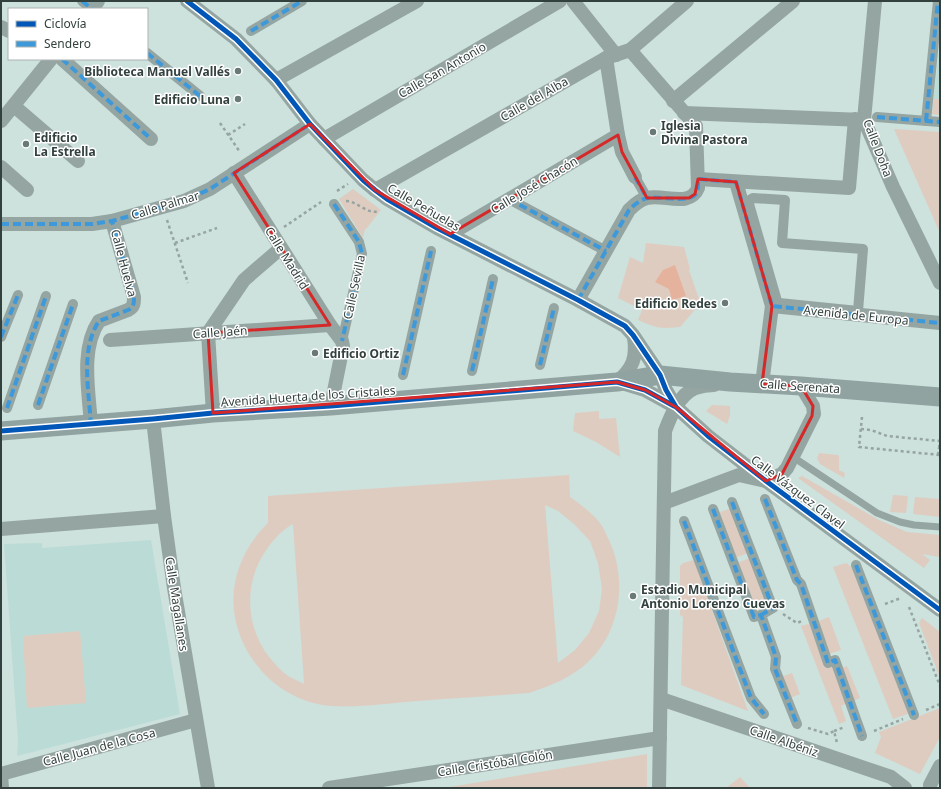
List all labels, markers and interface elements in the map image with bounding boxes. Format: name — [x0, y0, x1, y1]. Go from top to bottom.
legend — [8, 8, 148, 60]
text: Ciclovía — [44, 15, 86, 32]
text: Sendero — [44, 35, 91, 52]
street label: Calle San Antonio — [395, 38, 489, 102]
place label: Biblioteca Manuel Vallés — [84, 63, 230, 80]
marker: Biblioteca Manuel Vallés — [233, 66, 243, 76]
street label: Calle del Alba — [497, 73, 571, 125]
place label: Edificio Luna — [154, 91, 230, 108]
marker: Edificio Luna — [233, 94, 243, 104]
place label: Iglesia Divina Pastora — [661, 117, 748, 148]
street label: Calle Doha — [859, 117, 897, 179]
marker: Iglesia Divina Pastora — [648, 127, 658, 137]
place label: Edificio La Estrella — [34, 129, 96, 160]
marker: Edificio La Estrella — [21, 139, 31, 149]
street label: Calle José Chacón — [487, 152, 581, 218]
street label: Calle Peñuelas — [384, 179, 464, 235]
street label: Calle Palmar — [129, 187, 201, 223]
street label: Calle Madrid — [261, 223, 313, 293]
street label: Calle Huelva — [107, 227, 141, 299]
street label: Calle Sevilla — [339, 253, 369, 321]
place label: Edificio Redes — [635, 295, 717, 312]
marker: Edificio Redes — [720, 298, 730, 308]
street label: Avenida de Europa — [803, 301, 909, 329]
street label: Calle Jaén — [192, 322, 248, 342]
place label: Edificio Ortiz — [323, 345, 399, 362]
marker: Edificio Ortiz — [310, 348, 320, 358]
street label: Calle Serenata — [759, 375, 841, 397]
street label: Avenida Huerta de los Cristales — [220, 381, 396, 411]
street label: Calle Vázquez Clavel — [748, 451, 848, 533]
street label: Calle Magallanes — [161, 556, 193, 652]
place label: Estadio Municipal Antonio Lorenzo Cuevas — [641, 581, 785, 612]
marker: Estadio Municipal Antonio Lorenzo Cuevas — [628, 591, 638, 601]
street label: Calle Albéniz — [747, 721, 821, 761]
street label: Calle Juan de la Cosa — [41, 724, 157, 770]
street label: Calle Cristóbal Colón — [436, 746, 554, 780]

